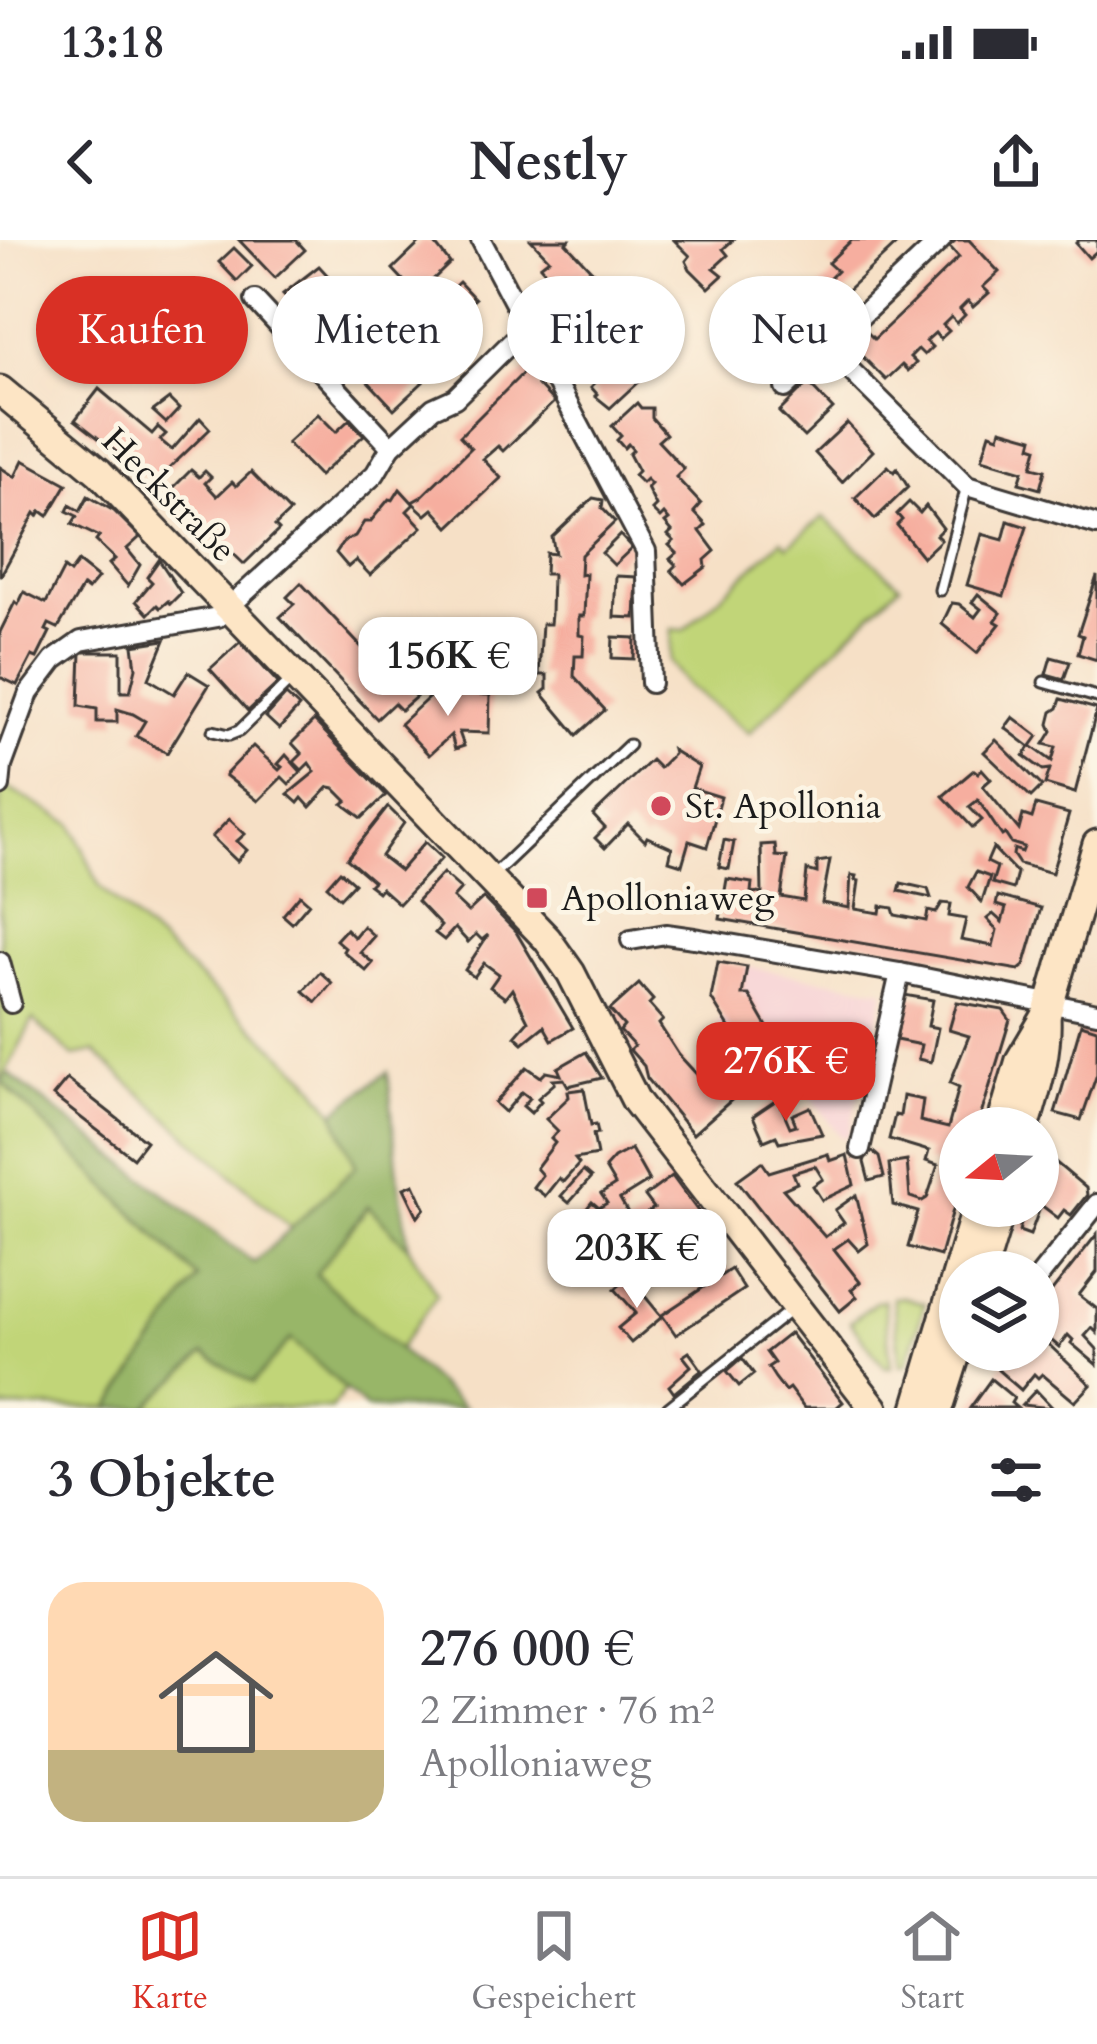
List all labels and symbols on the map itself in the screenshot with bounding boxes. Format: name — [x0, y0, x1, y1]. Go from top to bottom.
street label: Heckstraße — [91, 417, 247, 573]
pin: 156K € — [350, 617, 546, 719]
place label: St. Apollonia — [685, 782, 882, 831]
marker: St. Apollonia — [648, 793, 674, 819]
place label: Apolloniaweg — [561, 874, 775, 923]
marker: Apolloniaweg — [524, 885, 550, 911]
pin: 276K € — [688, 1022, 884, 1124]
north arrow — [939, 1107, 1059, 1227]
pin: 203K € — [539, 1209, 735, 1311]

